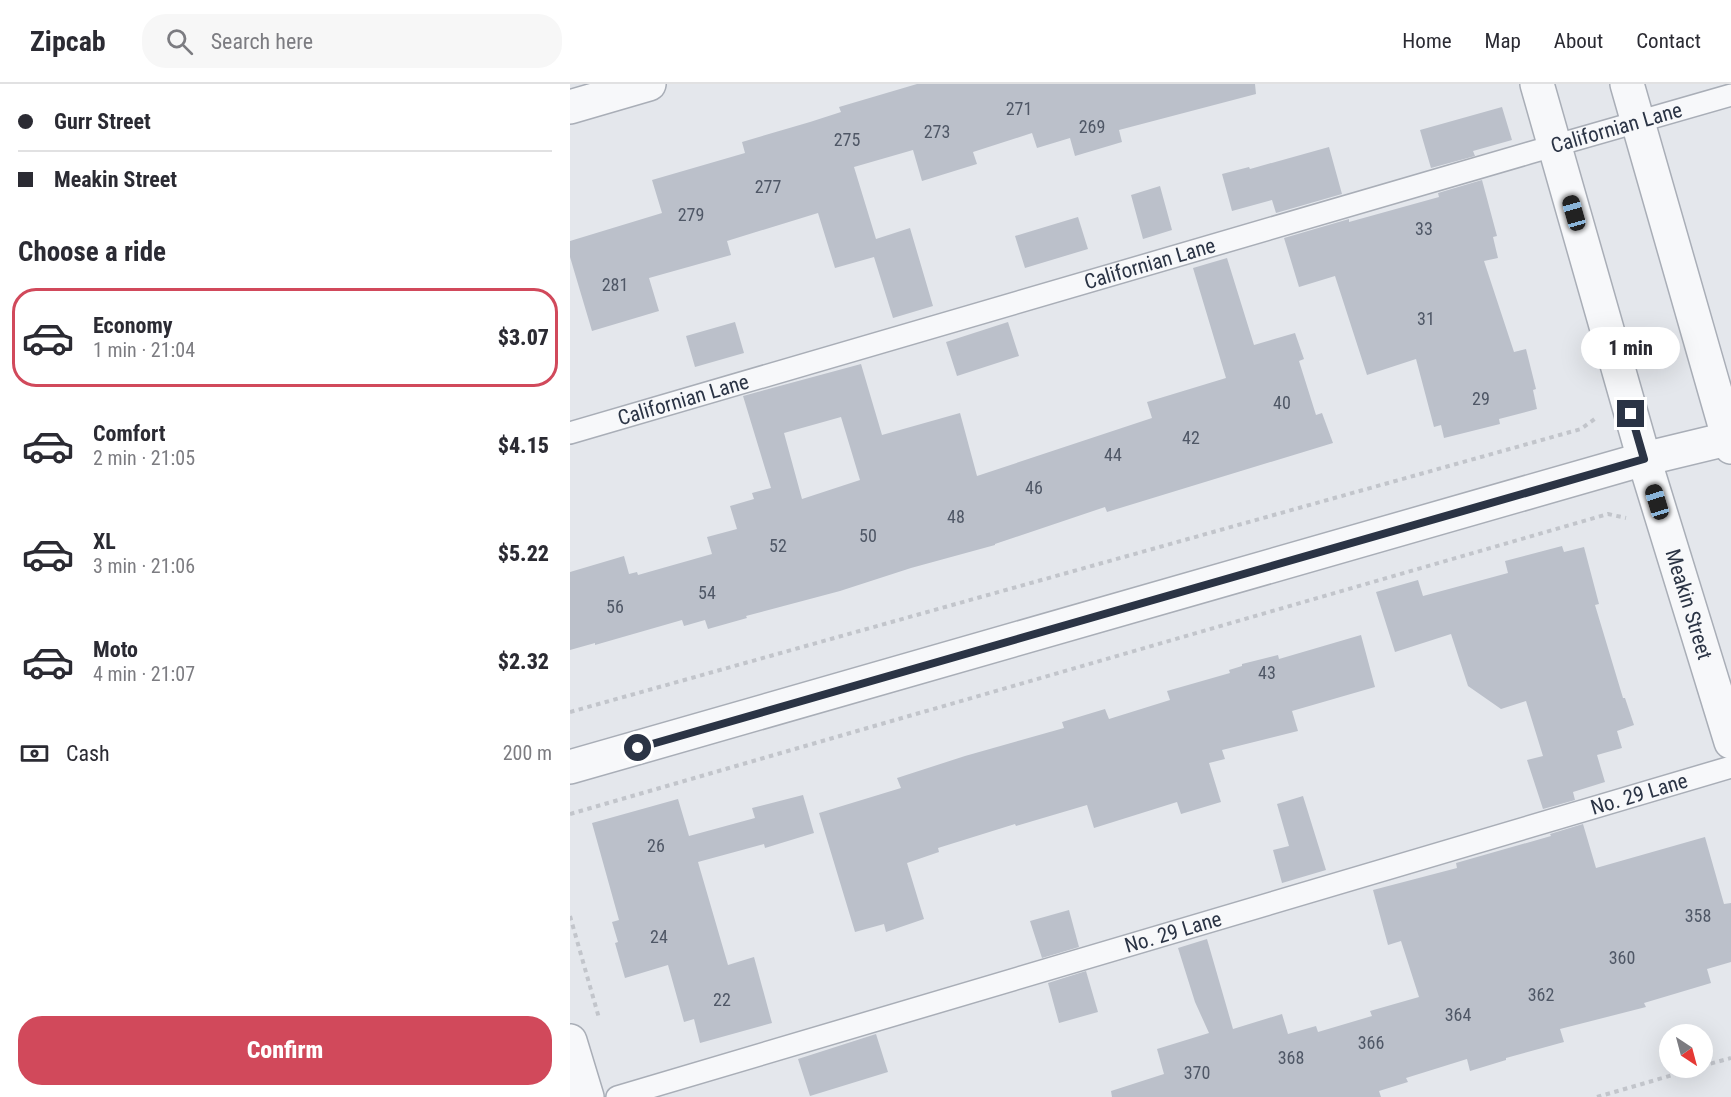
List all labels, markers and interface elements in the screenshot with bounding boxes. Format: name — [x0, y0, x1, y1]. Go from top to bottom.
search box — [142, 14, 562, 68]
text: Zipcab — [30, 25, 106, 58]
icon: search — [163, 25, 196, 58]
text: Search here — [211, 29, 313, 54]
text: Home — [1402, 29, 1452, 53]
text: Map — [1485, 29, 1521, 53]
text: About — [1554, 29, 1603, 53]
text: Contact — [1636, 29, 1701, 53]
house number: 271 — [1006, 98, 1032, 119]
street label: Californian Lane — [1548, 98, 1685, 158]
text: Gurr Street — [54, 109, 151, 134]
house number: 269 — [1079, 116, 1105, 137]
house number: 273 — [924, 121, 950, 142]
house number: 275 — [834, 129, 860, 150]
text: Meakin Street — [54, 167, 177, 192]
house number: 277 — [755, 176, 781, 197]
car — [1560, 193, 1588, 233]
house number: 279 — [678, 204, 704, 225]
house number: 33 — [1415, 218, 1433, 239]
street label: Californian Lane — [1081, 233, 1218, 294]
text: Choose a ride — [18, 236, 166, 268]
house number: 281 — [602, 274, 628, 295]
house number: 31 — [1417, 308, 1435, 329]
icon: car — [21, 311, 75, 365]
text: Economy — [93, 313, 173, 338]
text: $3.07 — [498, 325, 549, 350]
callout: 1 min — [1582, 327, 1680, 369]
text: 1 min — [1608, 336, 1653, 360]
text: 1 min · 21:04 — [93, 338, 195, 362]
street label: Californian Lane — [615, 369, 752, 430]
house number: 29 — [1472, 388, 1490, 409]
house number: 40 — [1273, 392, 1291, 413]
route end — [1617, 400, 1644, 427]
icon: car — [21, 419, 75, 473]
text: Comfort — [93, 421, 166, 446]
house number: 42 — [1182, 427, 1200, 448]
text: $4.15 — [498, 433, 549, 458]
house number: 44 — [1104, 444, 1122, 465]
text: 2 min · 21:05 — [93, 446, 195, 470]
house number: 46 — [1025, 477, 1043, 498]
car — [1643, 482, 1671, 522]
house number: 48 — [947, 506, 965, 527]
house number: 50 — [859, 525, 877, 546]
icon: car — [21, 527, 75, 581]
text: XL — [93, 529, 116, 554]
house number: 52 — [769, 535, 787, 556]
text: $5.22 — [498, 541, 549, 566]
street label: Meakin Street — [1660, 546, 1717, 662]
text: 3 min · 21:06 — [93, 554, 195, 578]
house number: 54 — [698, 582, 716, 603]
house number: 56 — [606, 596, 624, 617]
icon: car — [21, 635, 75, 689]
text: Moto — [93, 637, 138, 662]
text: $2.32 — [498, 649, 549, 674]
text: 4 min · 21:07 — [93, 662, 195, 686]
house number: 43 — [1258, 662, 1276, 683]
route start — [624, 734, 651, 761]
icon: cash — [18, 737, 51, 770]
text: Cash — [66, 741, 110, 766]
text: 200 m — [503, 741, 552, 765]
street label: No. 29 Lane — [1588, 769, 1690, 820]
house number: 26 — [647, 835, 665, 856]
house number: 358 — [1685, 905, 1711, 926]
street label: No. 29 Lane — [1122, 907, 1224, 958]
house number: 24 — [650, 926, 668, 947]
house number: 360 — [1609, 947, 1635, 968]
house number: 362 — [1528, 984, 1554, 1005]
house number: 22 — [713, 989, 731, 1010]
house number: 364 — [1445, 1004, 1471, 1025]
button: Confirm — [18, 1016, 552, 1085]
north arrow — [1659, 1024, 1713, 1078]
map controls — [1659, 1024, 1713, 1078]
house number: 366 — [1358, 1032, 1384, 1053]
house number: 368 — [1278, 1047, 1304, 1068]
house number: 370 — [1184, 1062, 1210, 1083]

